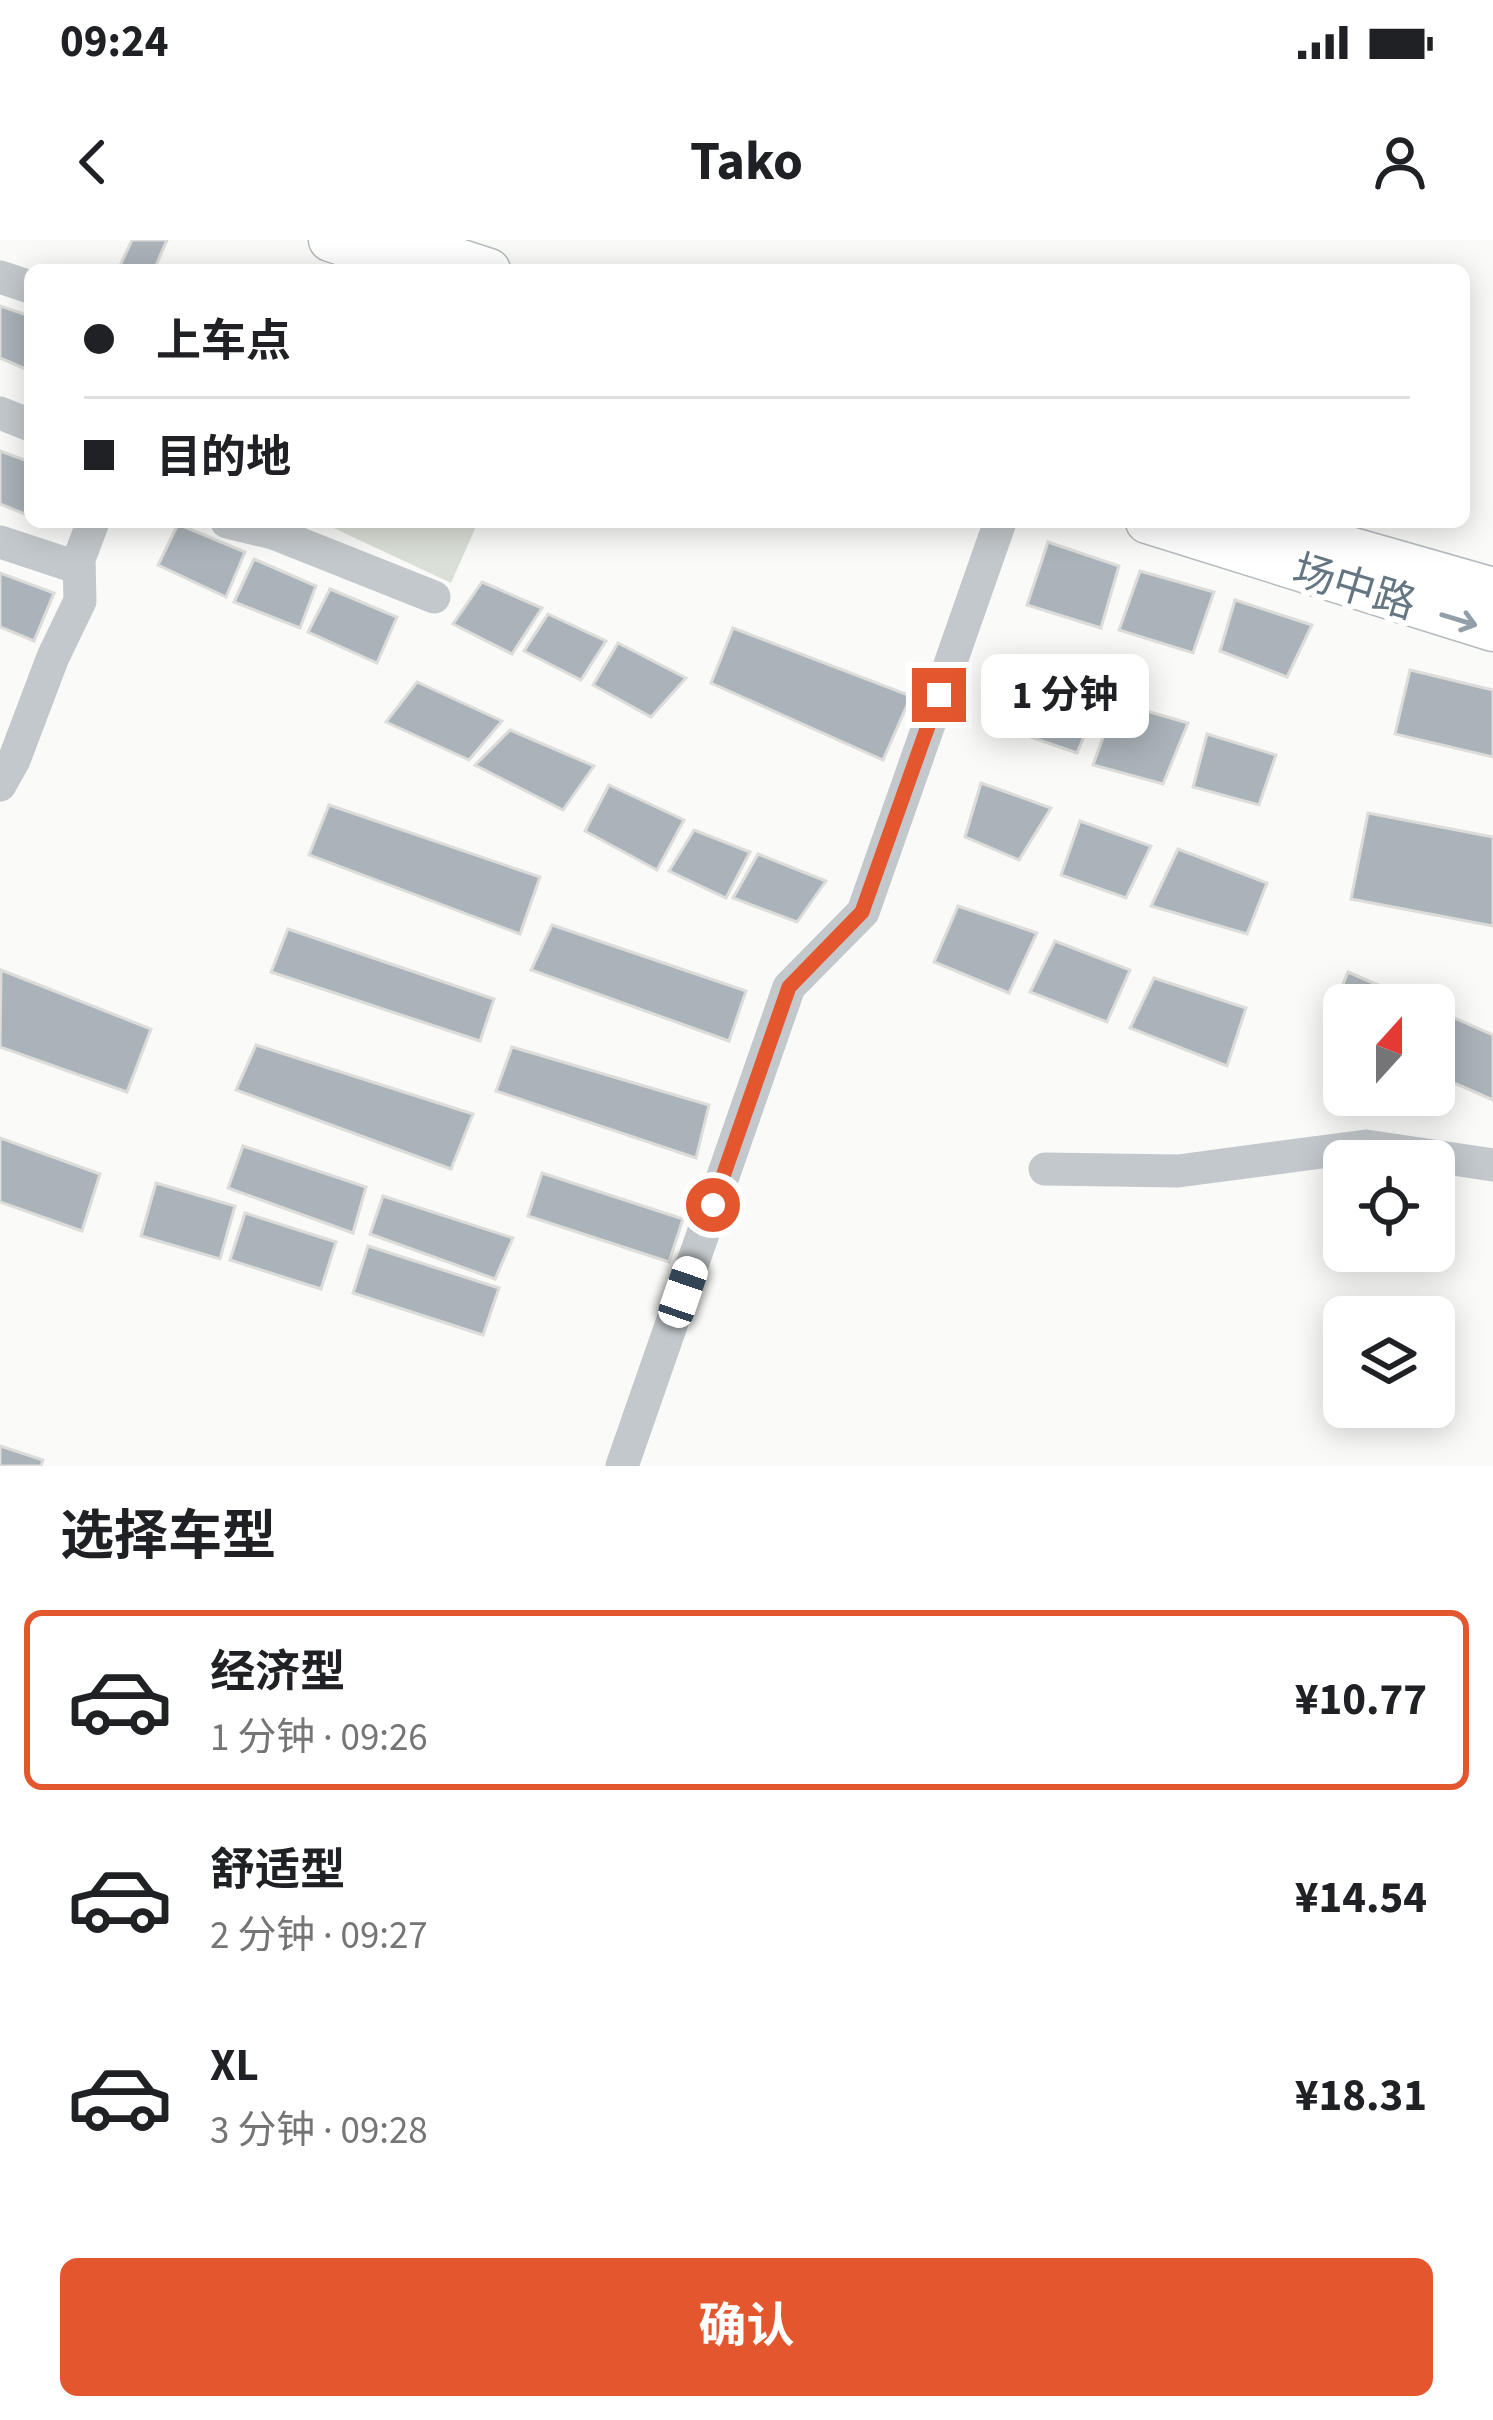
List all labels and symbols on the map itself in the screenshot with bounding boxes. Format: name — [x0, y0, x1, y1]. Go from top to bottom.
street label: 场中路 — [1285, 541, 1423, 635]
one-way arrow — [1439, 610, 1477, 632]
callout: 1 分钟 — [981, 653, 1149, 737]
route end — [912, 668, 966, 722]
north arrow — [1323, 984, 1455, 1116]
route start — [686, 1178, 740, 1232]
car — [654, 1252, 712, 1332]

